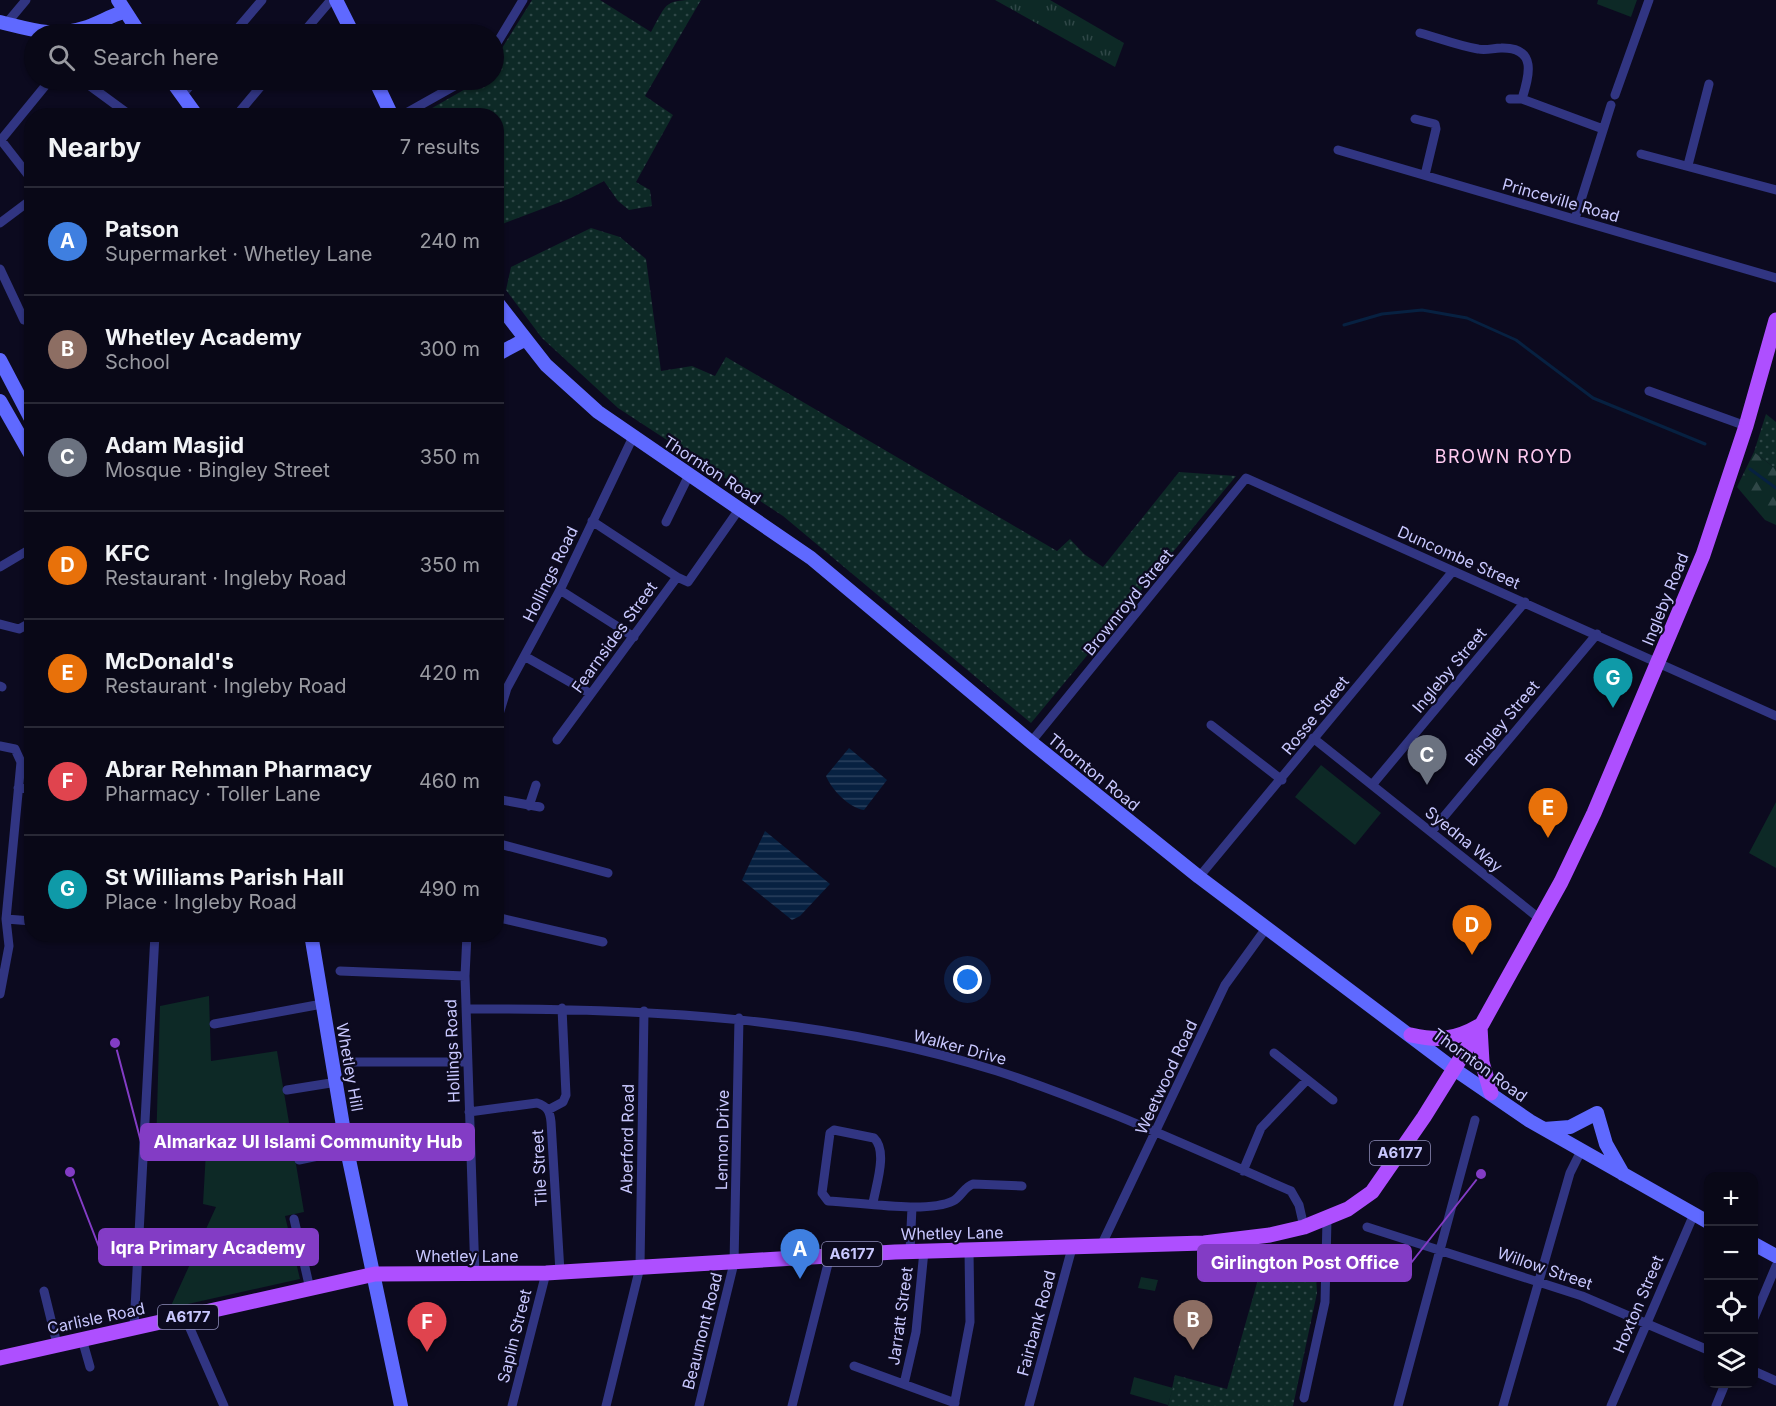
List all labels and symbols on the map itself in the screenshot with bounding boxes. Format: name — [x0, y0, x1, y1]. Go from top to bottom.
street label: Princeville Road — [1500, 174, 1622, 226]
street label: Thornton Road — [659, 431, 765, 509]
district label: BROWN ROYD — [1435, 446, 1573, 467]
street label: Duncombe Street — [1395, 521, 1523, 593]
street label: Hollings Road — [518, 523, 582, 625]
street label: Brownroyd Street — [1079, 545, 1177, 659]
street label: Ingleby Road — [1637, 550, 1693, 648]
street label: Fearnsides Street — [567, 578, 661, 696]
street label: Ingleby Street — [1408, 623, 1490, 717]
pin: G — [1594, 658, 1632, 708]
street label: Rosse Street — [1277, 672, 1353, 758]
street label: Bingley Street — [1461, 676, 1543, 770]
street label: Thornton Road — [1044, 729, 1144, 815]
pin: C — [1408, 736, 1446, 785]
pin: E — [1528, 788, 1568, 838]
street label: Syedna Way — [1421, 802, 1507, 876]
pin: D — [1452, 906, 1492, 955]
your location — [953, 965, 982, 994]
street label: Hollings Road — [440, 999, 464, 1103]
street label: Weetwood Road — [1131, 1017, 1201, 1137]
street label: Whetley Hill — [332, 1021, 368, 1113]
street label: Thornton Road — [1429, 1024, 1531, 1106]
street label: Walker Drive — [911, 1025, 1009, 1069]
street label: Aberford Road — [616, 1084, 638, 1194]
street label: Lennon Drive — [711, 1090, 733, 1190]
callout: Almarkaz Ul Islami Community Hub — [141, 1124, 474, 1160]
street label: Tile Street — [527, 1129, 551, 1207]
text: Almarkaz Ul Islami Community Hub — [153, 1131, 463, 1152]
road number: A6177 — [1370, 1141, 1430, 1165]
street label: Whetley Lane — [900, 1222, 1004, 1244]
callout: Iqra Primary Academy — [99, 1229, 318, 1265]
pin: A — [780, 1230, 820, 1279]
text: Iqra Primary Academy — [110, 1237, 306, 1258]
road number: A6177 — [822, 1242, 882, 1266]
street label: Willow Street — [1495, 1242, 1595, 1294]
callout: Girlington Post Office — [1198, 1245, 1411, 1281]
street label: Whetley Lane — [416, 1246, 518, 1266]
text: Girlington Post Office — [1211, 1252, 1400, 1273]
street label: Hoxton Street — [1608, 1252, 1668, 1356]
street label: Jarratt Street — [883, 1266, 917, 1366]
street label: Fairbank Road — [1012, 1268, 1060, 1378]
street label: Beaumont Road — [678, 1270, 726, 1392]
street label: Saplin Street — [493, 1287, 535, 1385]
street label: Carlisle Road — [45, 1298, 147, 1338]
pin: B — [1174, 1300, 1212, 1350]
pin: F — [408, 1302, 446, 1352]
road number: A6177 — [158, 1305, 218, 1329]

